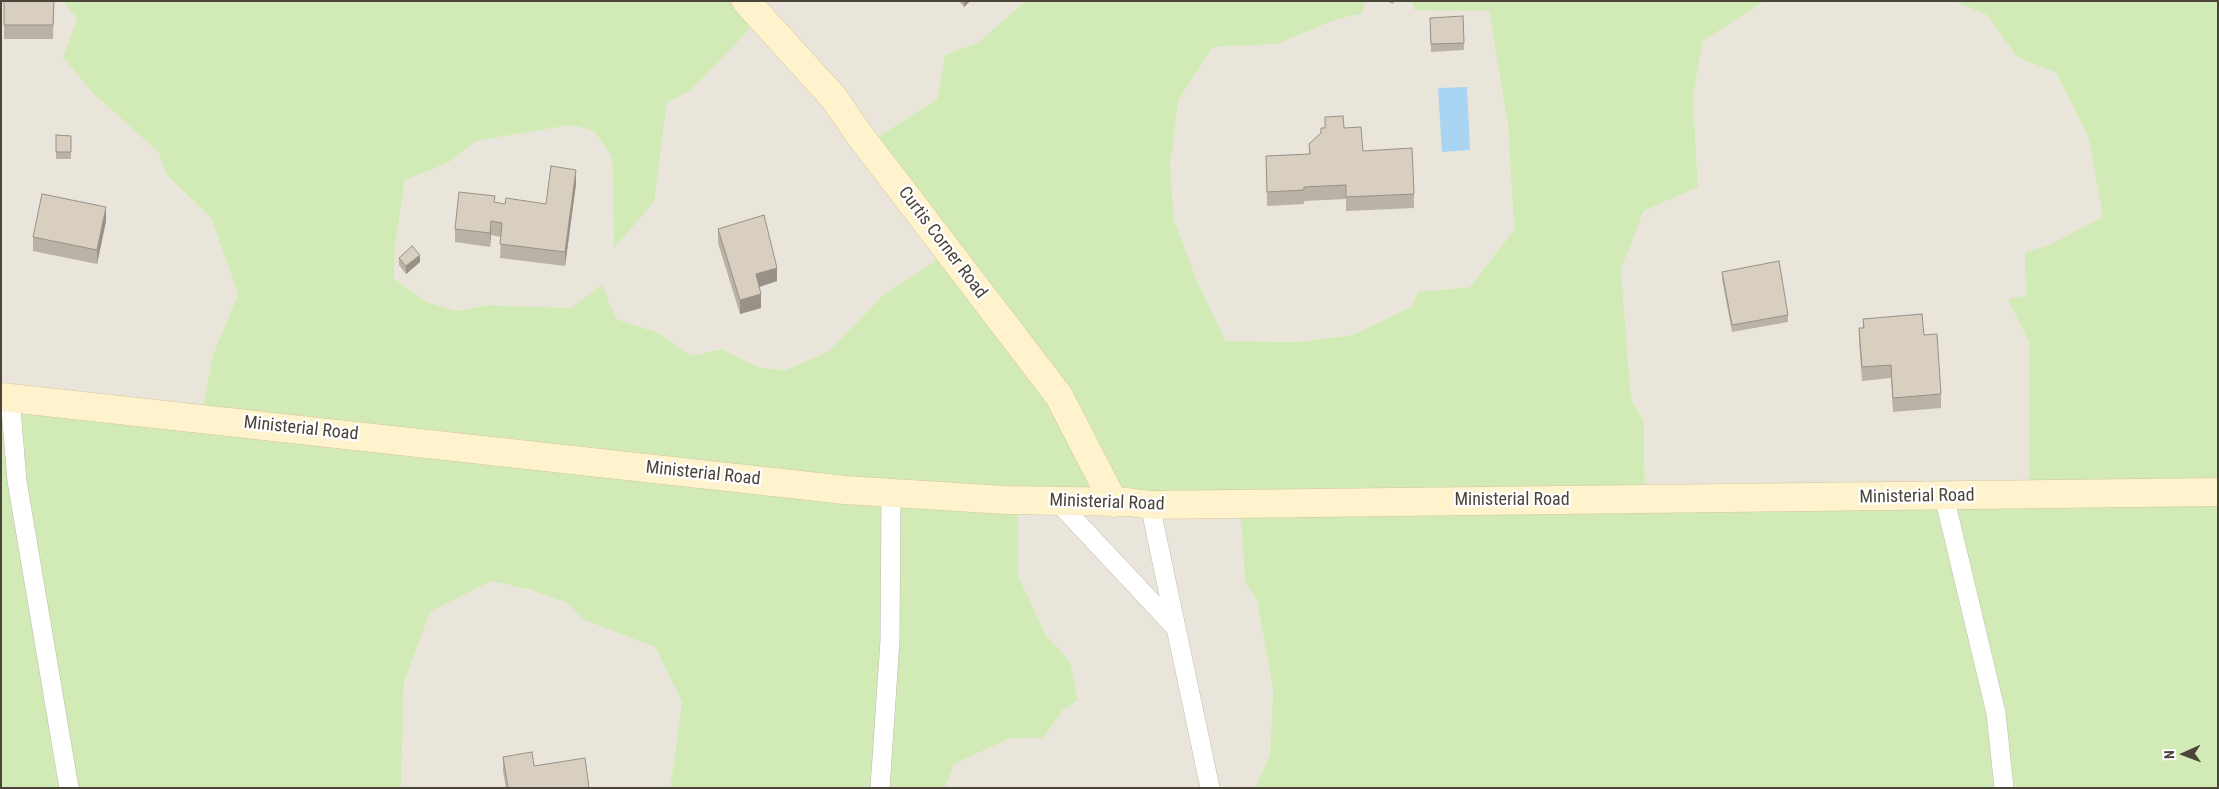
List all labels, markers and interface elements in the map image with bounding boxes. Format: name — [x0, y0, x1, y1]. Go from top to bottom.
street label: Curtis Corner Road — [893, 183, 991, 303]
street label: Ministerial Road — [243, 412, 359, 446]
street label: Ministerial Road — [645, 457, 761, 491]
street label: Ministerial Road — [1859, 485, 1975, 509]
street label: Ministerial Road — [1454, 489, 1570, 511]
street label: Ministerial Road — [1049, 490, 1165, 516]
north arrow — [2159, 729, 2209, 779]
text: N — [2161, 750, 2177, 759]

